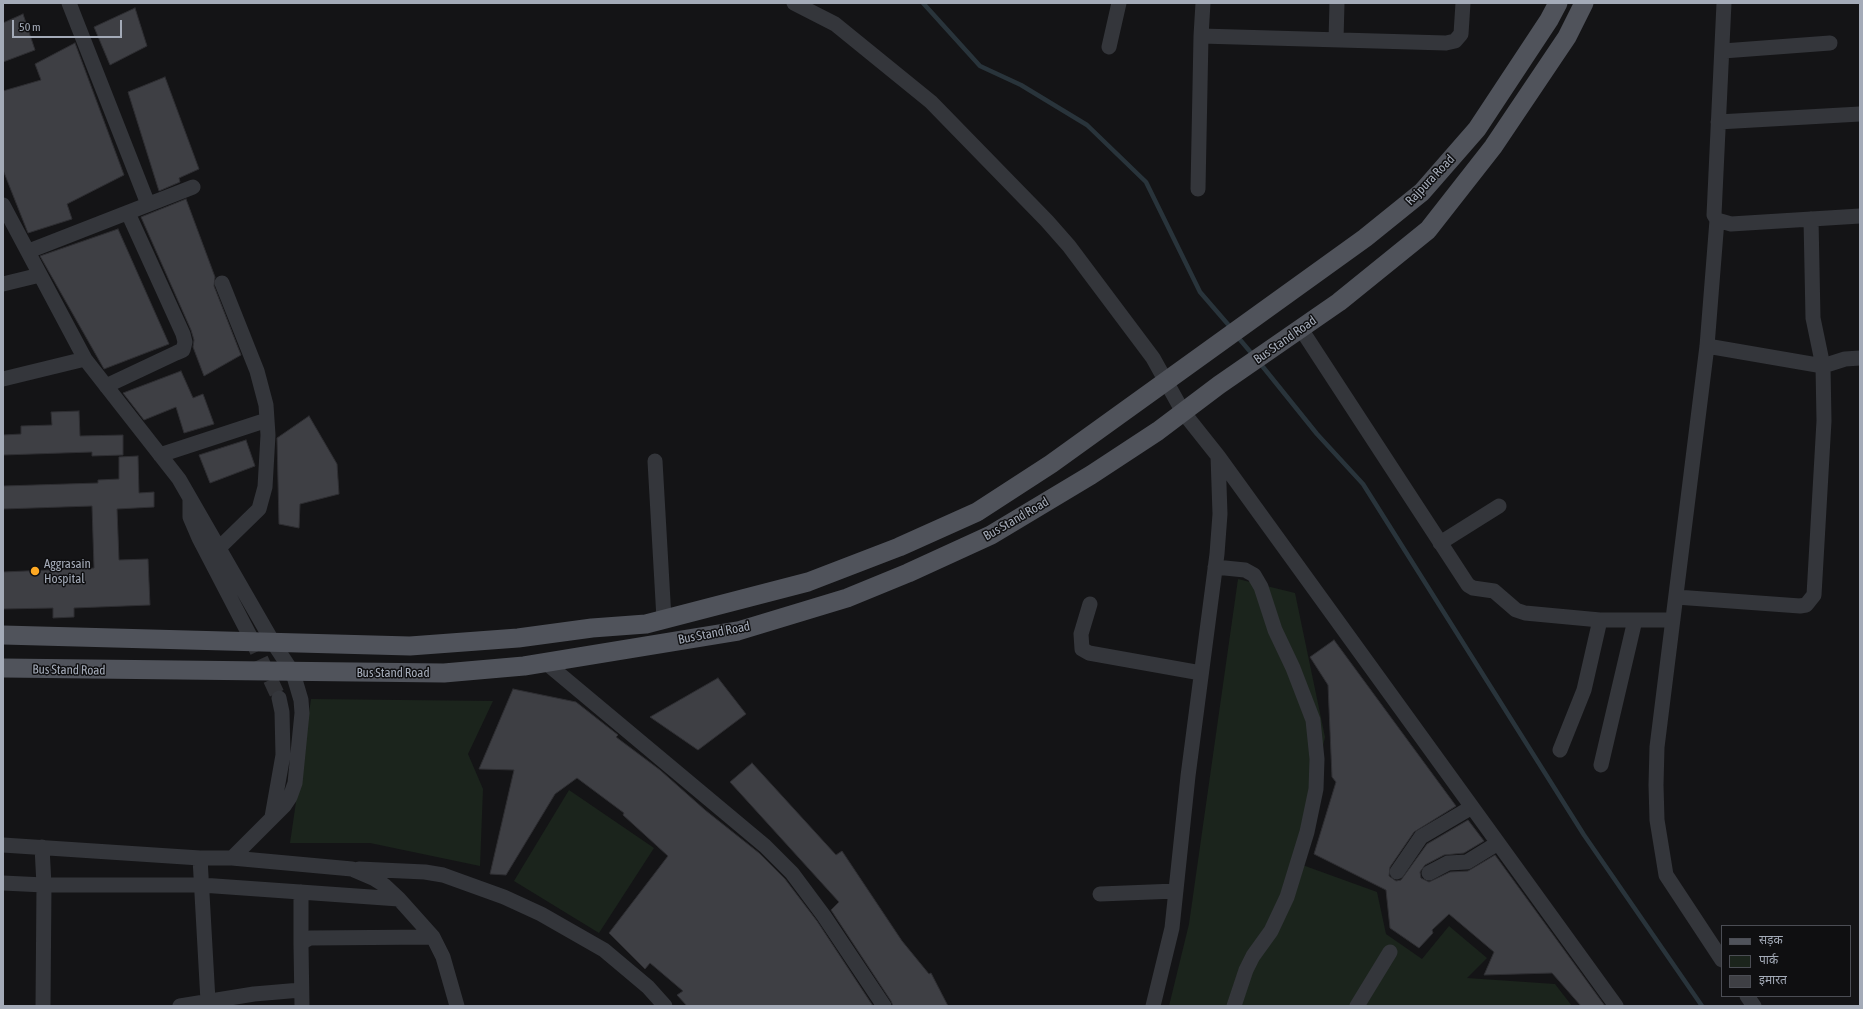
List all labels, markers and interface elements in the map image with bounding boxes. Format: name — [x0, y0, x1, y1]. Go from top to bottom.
scale bar — [14, 12, 124, 38]
text: 50 m — [19, 20, 41, 34]
street label: Rajpura Road — [1402, 151, 1458, 209]
street label: Bus Stand Road — [1251, 313, 1319, 367]
street label: Bus Stand Road — [980, 494, 1052, 544]
place label: Aggrasain Hospital — [44, 556, 91, 587]
marker: Aggrasain Hospital — [29, 565, 41, 577]
street label: Bus Stand Road — [677, 618, 751, 648]
street label: Bus Stand Road — [32, 662, 106, 678]
street label: Bus Stand Road — [356, 665, 430, 681]
legend — [1721, 925, 1851, 997]
text: सड़क — [1759, 933, 1783, 947]
text: पार्क — [1759, 953, 1778, 967]
text: इमारत — [1759, 973, 1787, 987]

